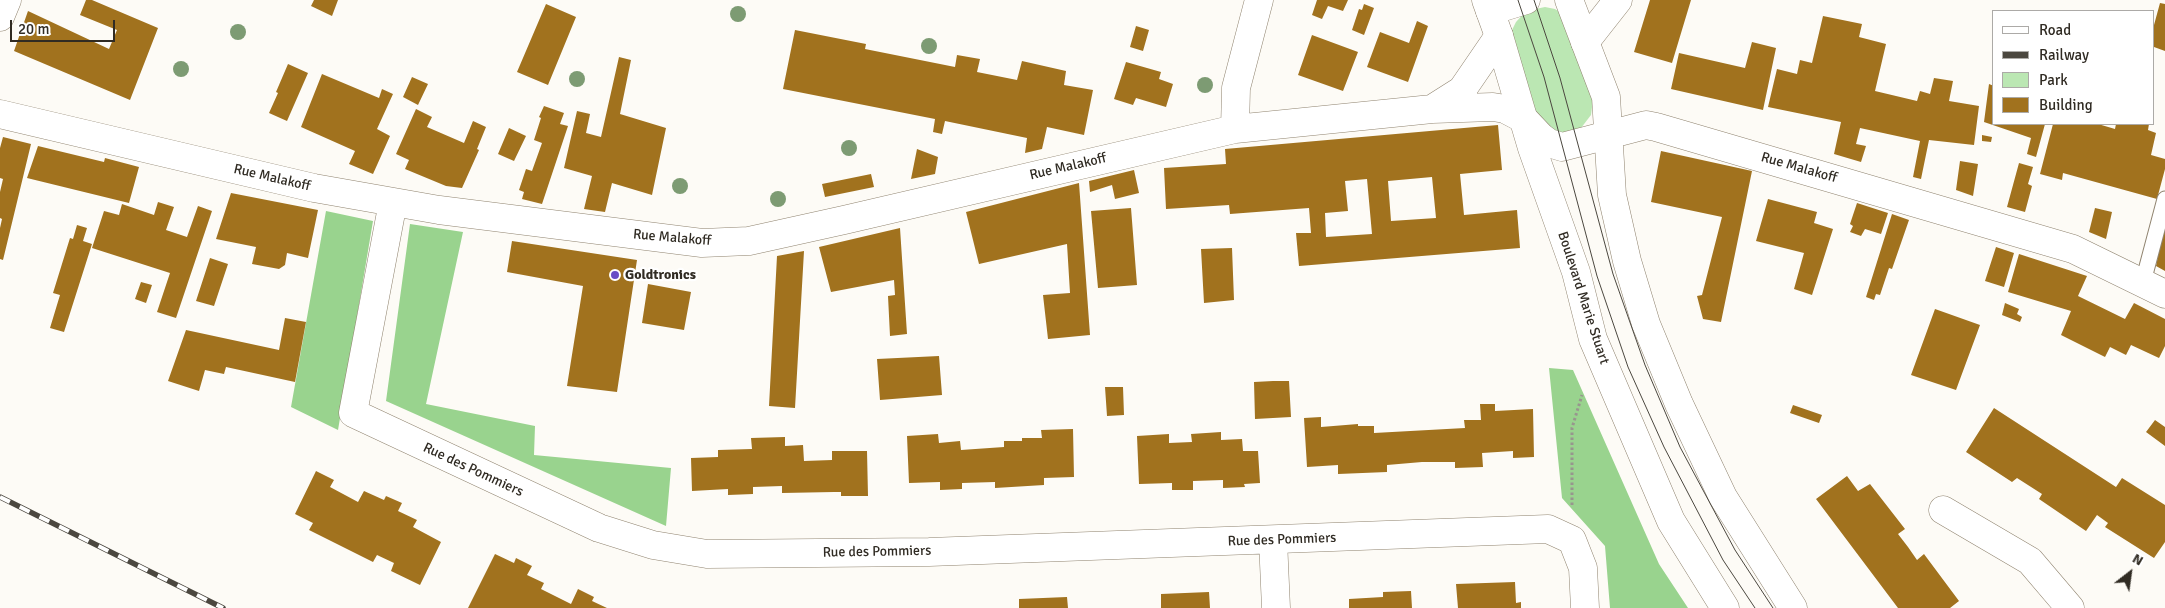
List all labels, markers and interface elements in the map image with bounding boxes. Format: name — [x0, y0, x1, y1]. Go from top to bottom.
scale bar — [12, 10, 118, 42]
legend — [1992, 10, 2155, 125]
text: 20 m — [18, 20, 49, 38]
text: Road — [2039, 21, 2071, 39]
text: Railway — [2039, 46, 2089, 64]
text: Park — [2039, 71, 2068, 89]
text: Building — [2039, 96, 2093, 114]
street label: Rue Malakoff — [1759, 149, 1839, 187]
street label: Rue Malakoff — [1028, 150, 1108, 184]
street label: Rue Malakoff — [232, 161, 312, 195]
street label: Rue Malakoff — [632, 226, 712, 250]
street label: Boulevard Marie Stuart — [1554, 229, 1612, 367]
place label: Goldtronics — [625, 267, 696, 283]
marker: Goldtronics — [609, 269, 621, 281]
street label: Rue des Pommiers — [420, 439, 526, 501]
street label: Rue des Pommiers — [1227, 530, 1337, 550]
street label: Rue des Pommiers — [823, 543, 931, 561]
north arrow — [2105, 548, 2155, 598]
text: N — [2129, 550, 2146, 569]

